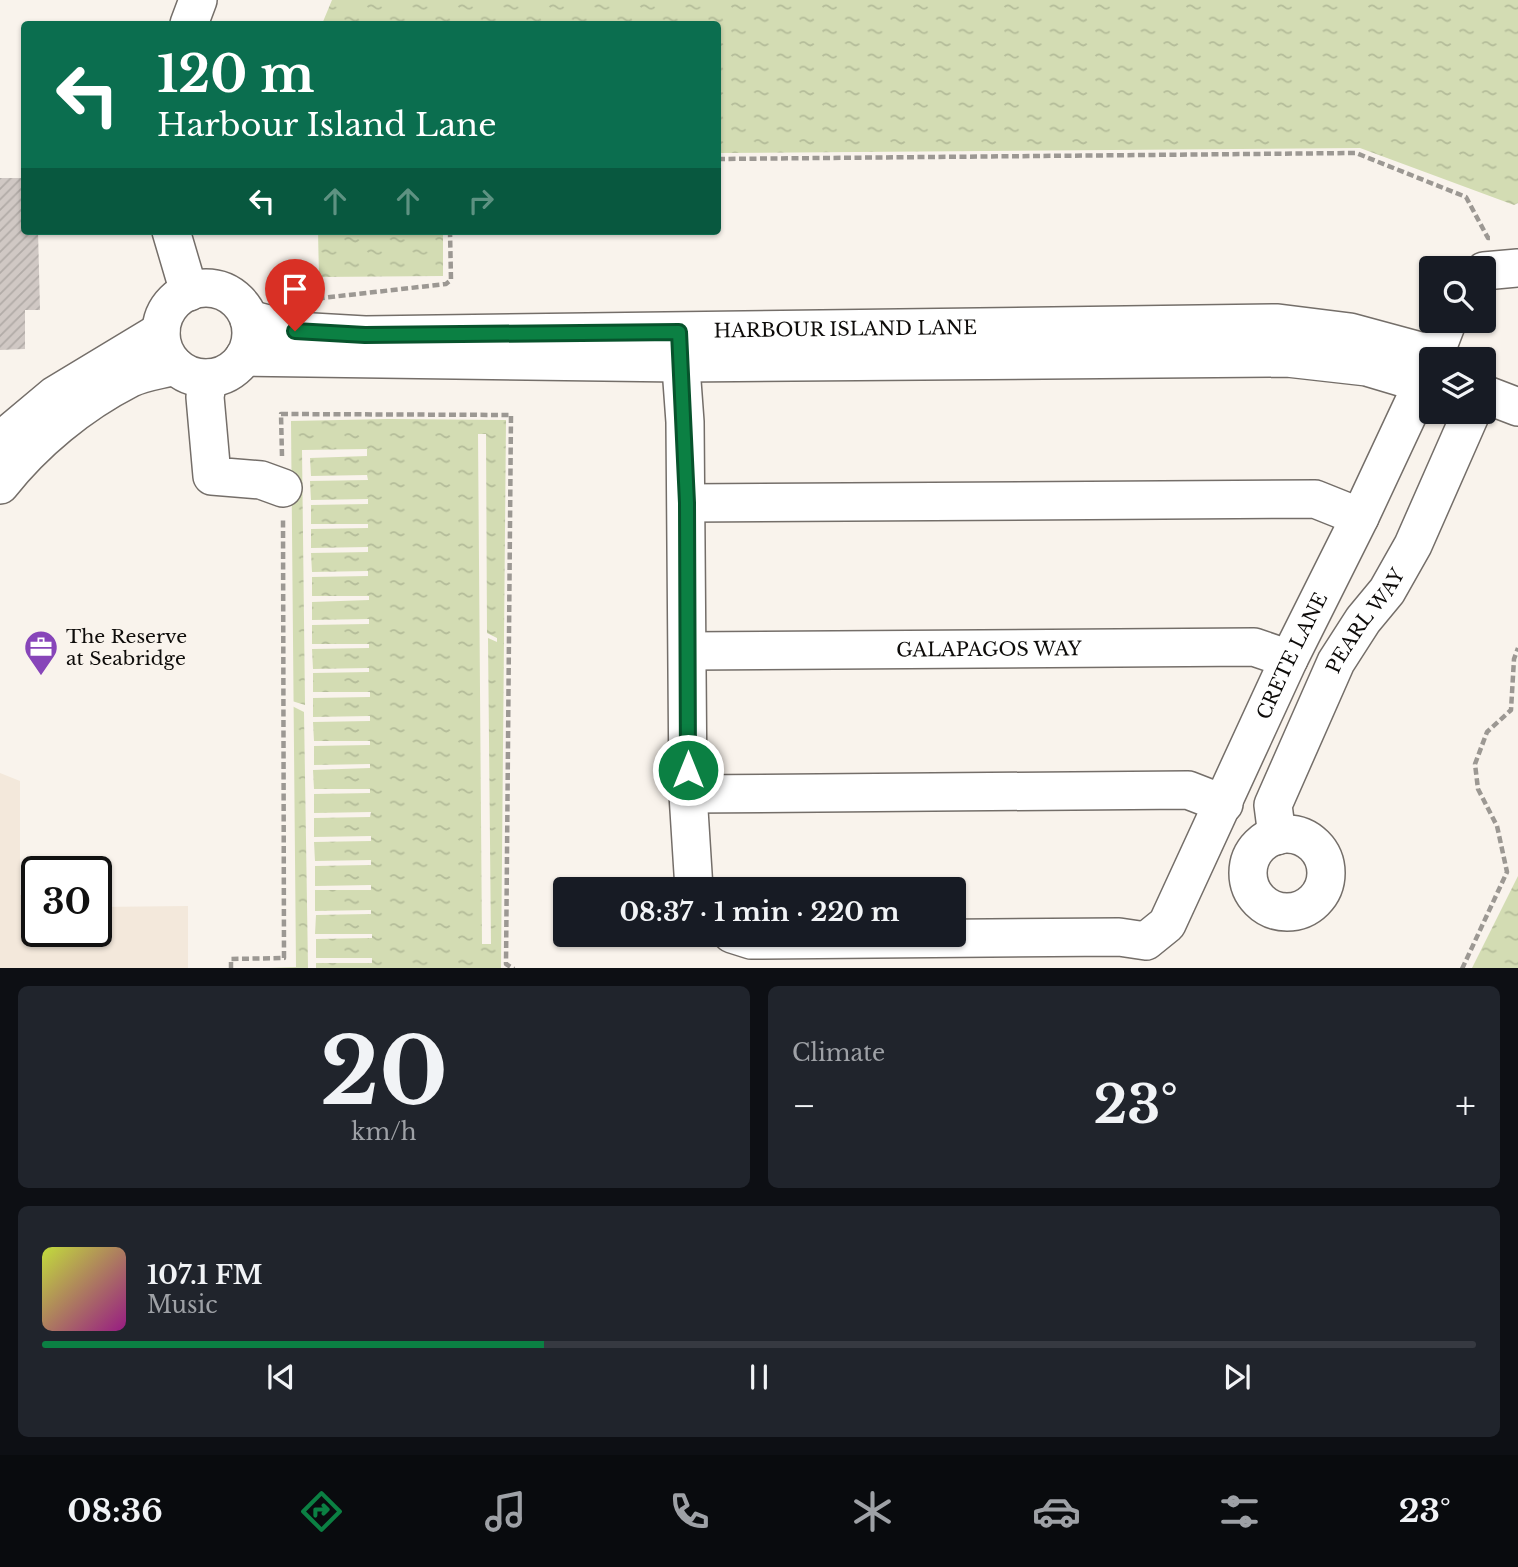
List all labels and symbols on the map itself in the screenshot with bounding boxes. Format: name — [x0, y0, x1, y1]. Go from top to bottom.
pin — [265, 259, 325, 331]
street label: HARBOUR ISLAND LANE — [714, 316, 977, 342]
street label: PEARL WAY — [1322, 564, 1409, 677]
street label: CRETE LANE — [1252, 589, 1332, 723]
place label: The Reserve at Seabridge — [66, 625, 187, 670]
office icon: The Reserve at Seabridge — [22, 628, 60, 677]
street label: GALAPAGOS WAY — [896, 637, 1082, 662]
position arrow — [651, 733, 725, 807]
speed limit sign: 30 — [21, 856, 112, 947]

